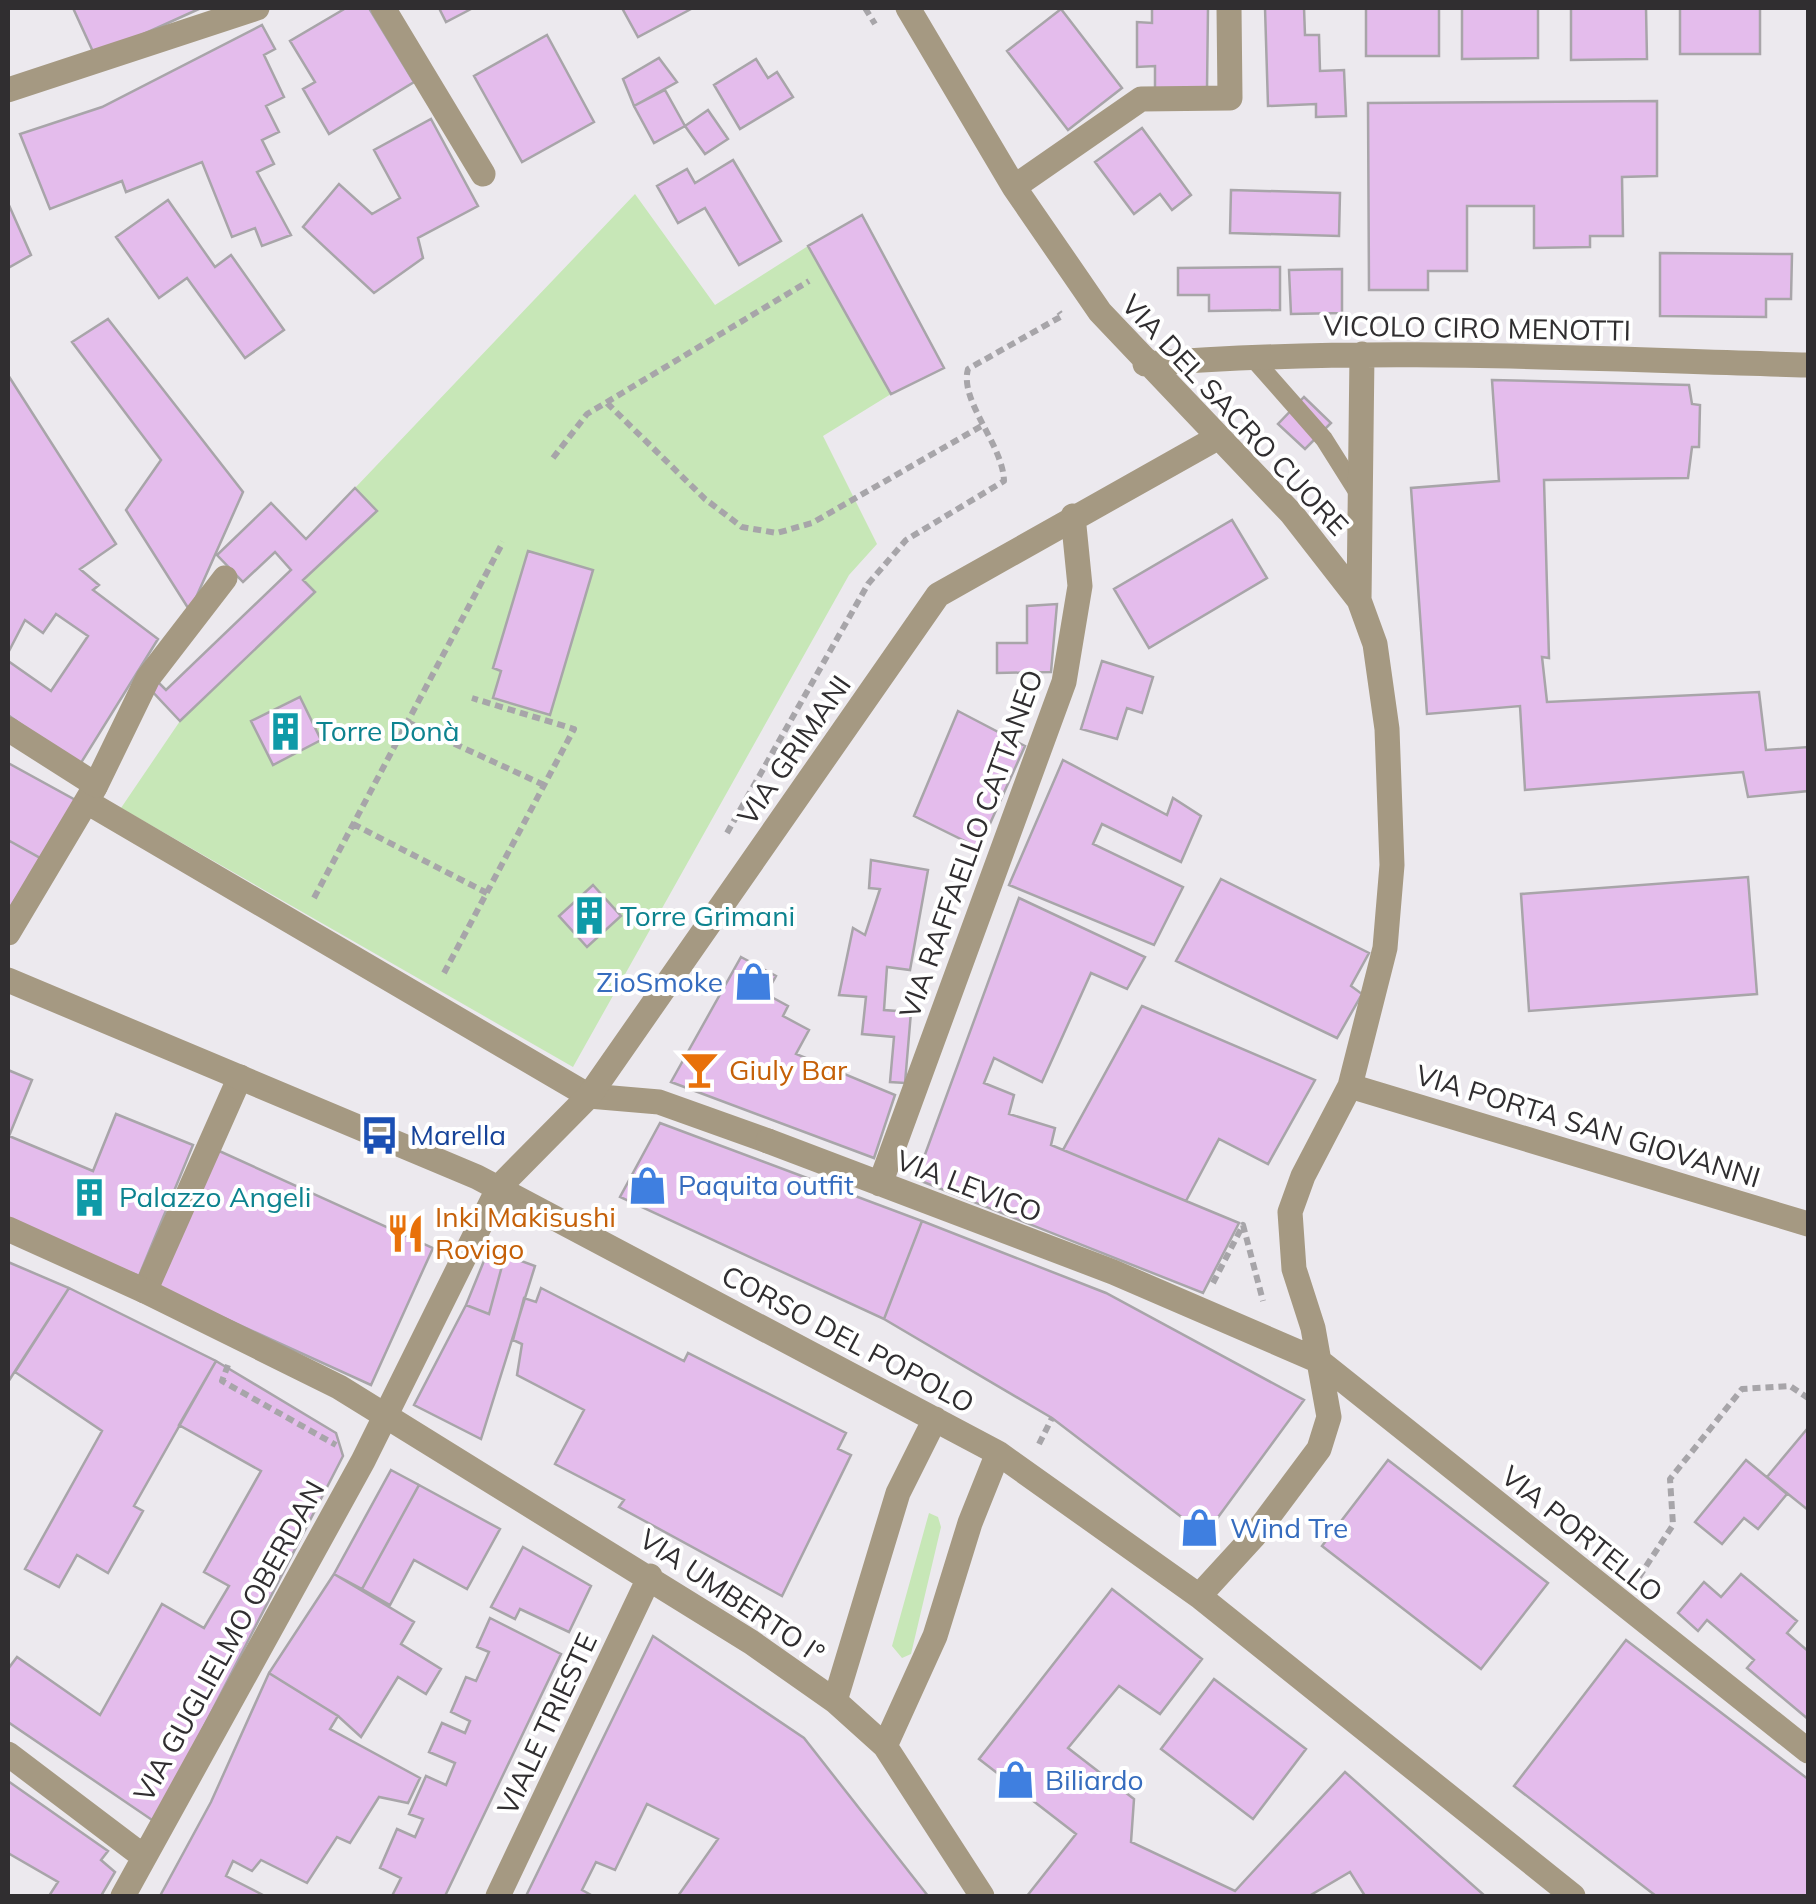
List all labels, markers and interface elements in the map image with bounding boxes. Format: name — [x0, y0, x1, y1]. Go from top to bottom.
street label: VIA DEL SACRO CUORE — [1115, 287, 1356, 542]
street label: VICOLO CIRO MENOTTI — [1323, 307, 1631, 348]
street label: VIA RAFFAELLO CATTANEO — [891, 665, 1050, 1023]
street label: VIA GRIMANI — [729, 668, 858, 831]
building icon: Torre Donà — [265, 710, 307, 752]
place label: Torre Donà — [316, 713, 460, 748]
building icon: Torre Grimani — [569, 895, 611, 937]
place label: Torre Grimani — [620, 898, 795, 933]
shop icon: ZioSmoke — [732, 961, 774, 1003]
place label: ZioSmoke — [596, 964, 723, 999]
bar icon: Giuly Bar — [678, 1049, 720, 1091]
place label: Giuly Bar — [729, 1052, 848, 1087]
street label: VIA PORTA SAN GIOVANNI — [1412, 1056, 1765, 1195]
bus stop icon: Marella — [359, 1114, 401, 1156]
place label: Marella — [410, 1117, 506, 1152]
street label: VIA LEVICO — [891, 1142, 1047, 1229]
shop icon: Paquita outfit — [627, 1164, 669, 1206]
place label: Paquita outfit — [678, 1167, 854, 1202]
building icon: Palazzo Angeli — [68, 1176, 110, 1218]
place label: Palazzo Angeli — [119, 1179, 311, 1214]
place label: Inki Makisushi Rovigo — [435, 1199, 616, 1266]
restaurant icon: Inki Makisushi Rovigo — [384, 1212, 426, 1254]
street label: CORSO DEL POPOLO — [716, 1257, 980, 1420]
street label: VIA PORTELLO — [1495, 1458, 1670, 1609]
street label: VIA GUGLIELMO OBERDAN — [126, 1474, 332, 1807]
shop icon: Wind Tre — [1179, 1507, 1221, 1549]
place label: Wind Tre — [1230, 1510, 1348, 1545]
street label: VIA UMBERTO I° — [633, 1521, 831, 1670]
street label: VIALE TRIESTE — [489, 1627, 604, 1820]
shop icon: Biliardo — [994, 1759, 1036, 1801]
place label: Biliardo — [1045, 1762, 1144, 1797]

